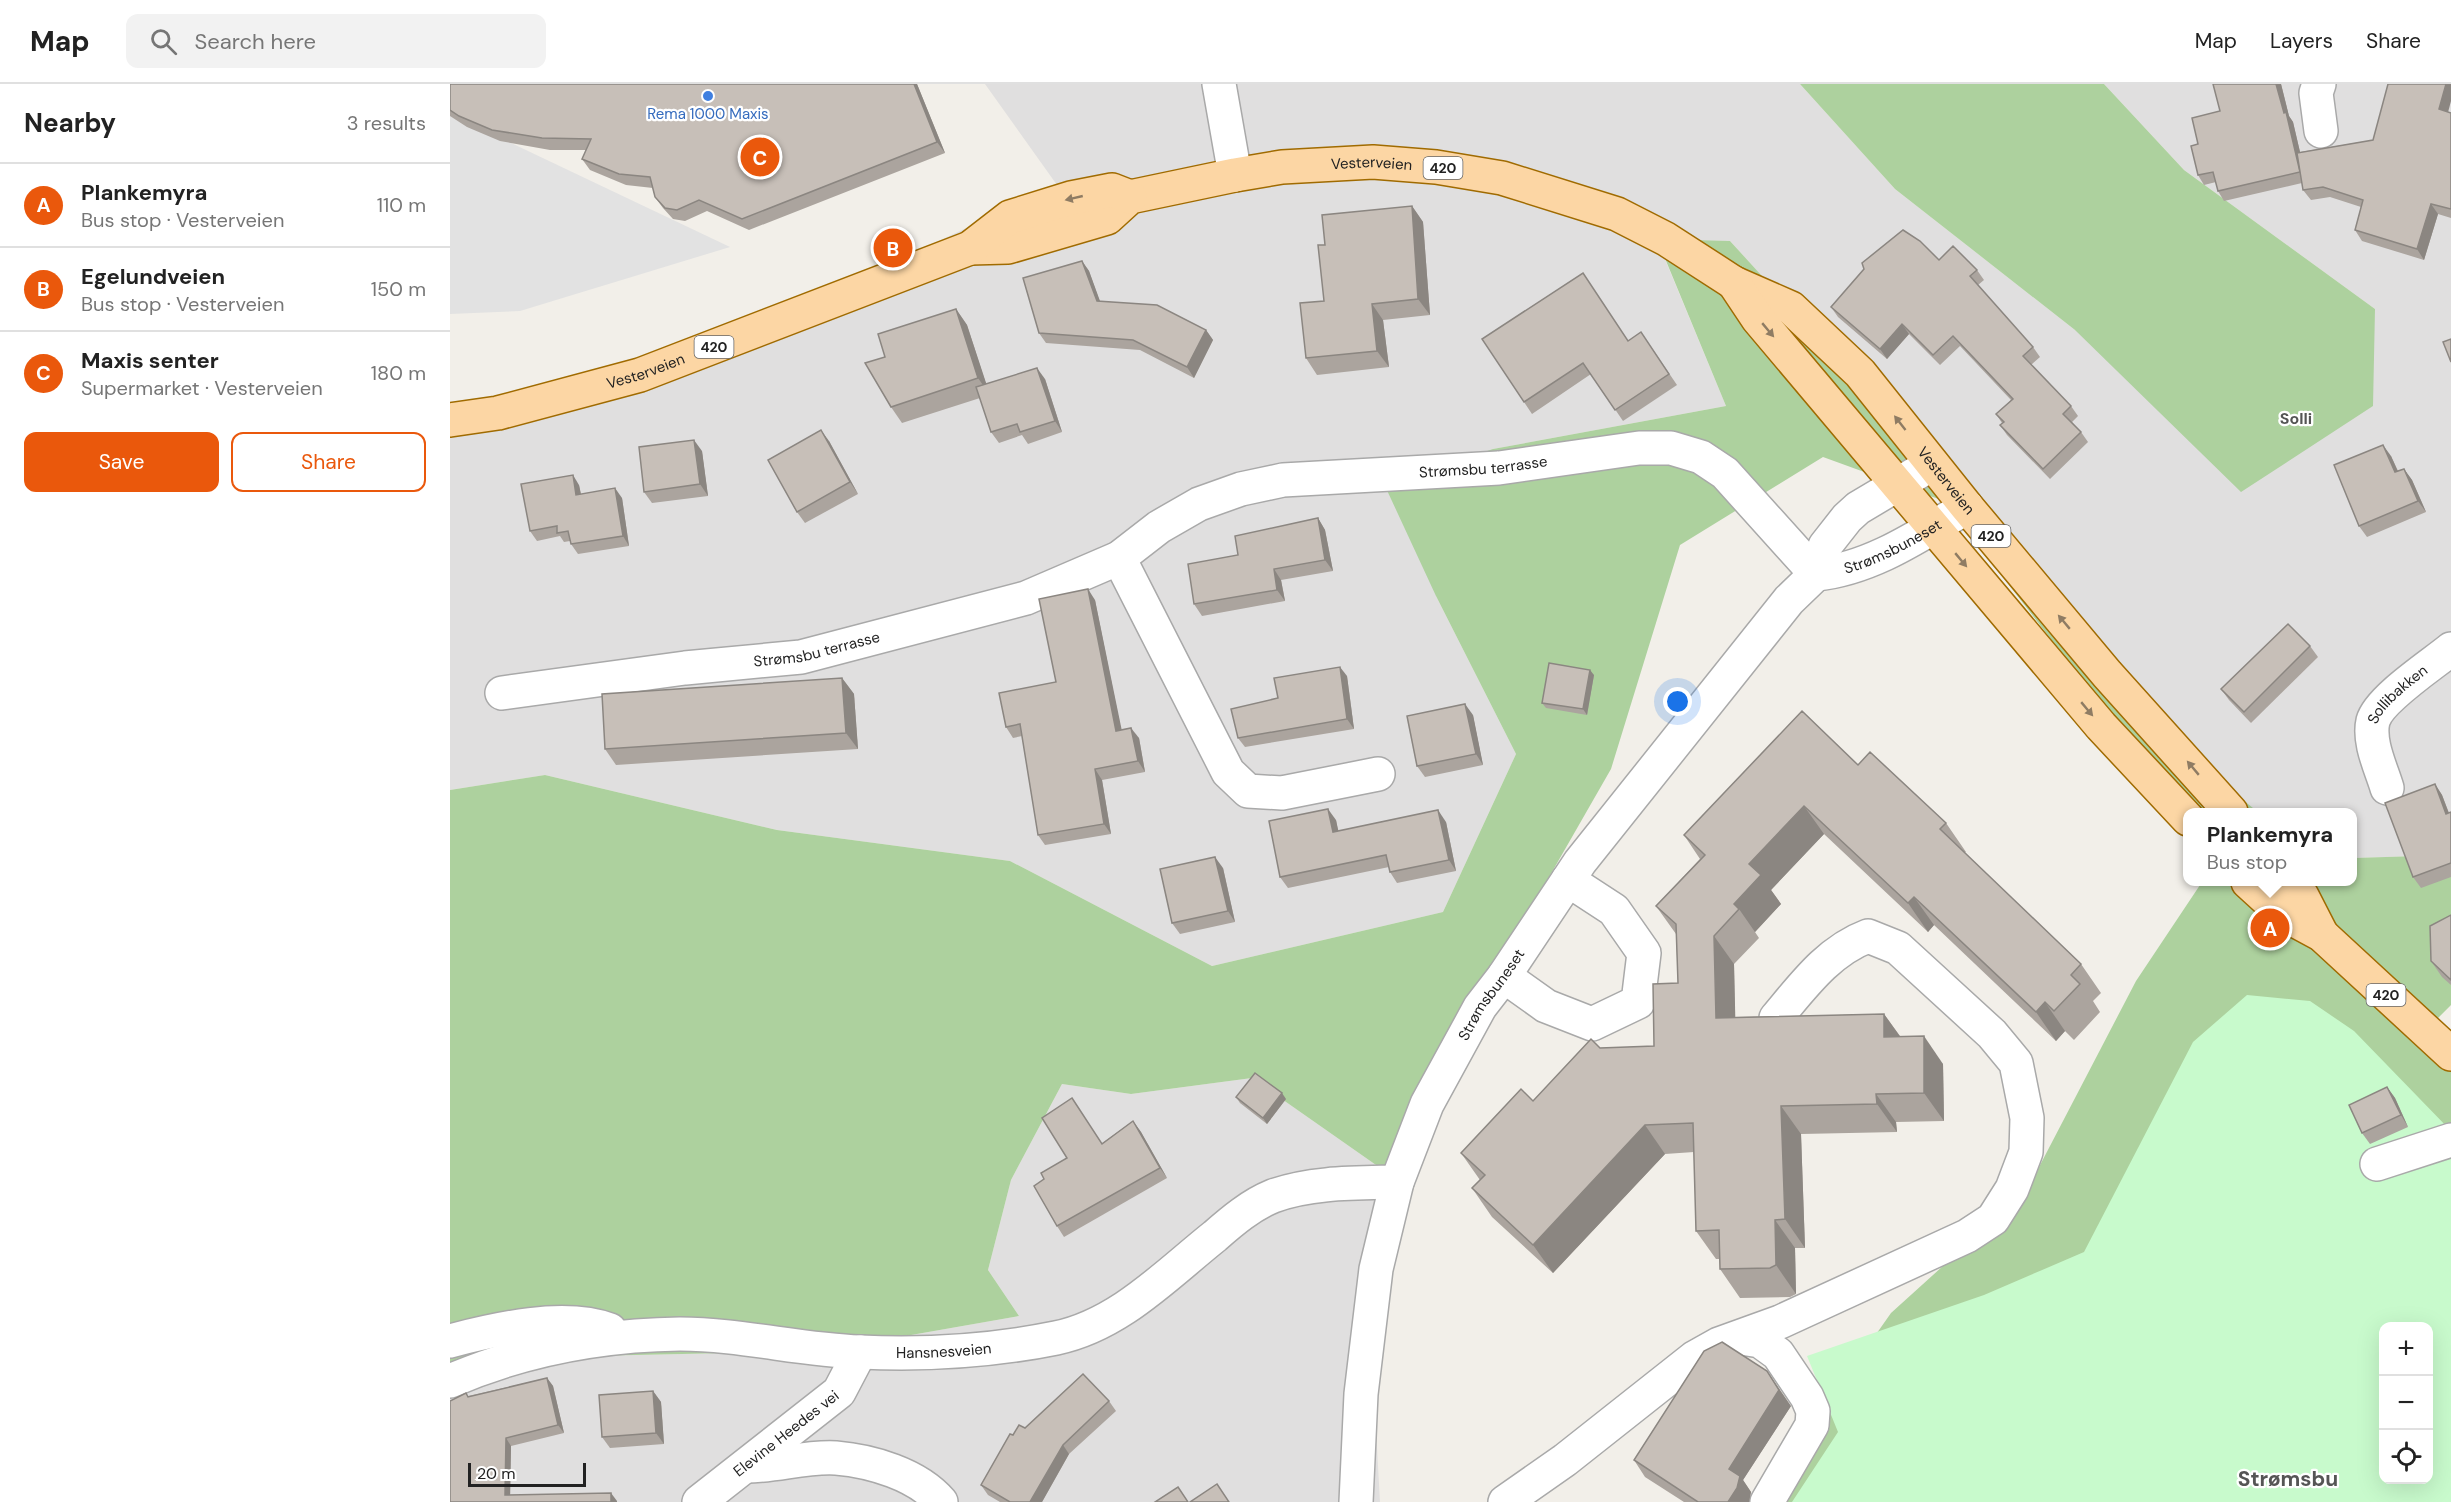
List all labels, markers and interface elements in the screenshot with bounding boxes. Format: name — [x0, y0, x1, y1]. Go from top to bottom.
search box — [126, 14, 546, 68]
text: Map — [30, 23, 90, 60]
icon: search — [147, 25, 180, 58]
text: Search here — [195, 27, 316, 56]
text: Map — [2195, 27, 2237, 55]
text: Layers — [2270, 27, 2333, 55]
text: Share — [2366, 27, 2421, 55]
marker: Rema 1000 Maxis — [701, 89, 715, 103]
place label: Rema 1000 Maxis — [647, 104, 769, 124]
text: Nearby — [24, 106, 116, 140]
text: 3 results — [347, 110, 426, 136]
pin: C — [740, 134, 780, 180]
street label: Vesterveien — [1330, 152, 1413, 175]
road number: 420 — [1424, 157, 1462, 179]
text: Plankemyra — [81, 178, 207, 207]
text: A — [36, 192, 51, 218]
text: 110 m — [377, 192, 426, 218]
one-way arrow — [1064, 193, 1083, 203]
text: Bus stop · Vesterveien — [81, 207, 284, 233]
pin: B — [874, 226, 912, 270]
text: Egelundveien — [81, 262, 225, 291]
text: B — [37, 276, 50, 302]
text: 150 m — [371, 276, 426, 302]
text: Bus stop · Vesterveien — [81, 291, 284, 317]
one-way arrow — [1761, 323, 1774, 338]
road number: 420 — [694, 336, 734, 358]
text: Maxis senter — [81, 346, 219, 375]
street label: Vesterveien — [604, 349, 688, 394]
text: C — [36, 360, 51, 386]
text: 180 m — [371, 360, 426, 386]
text: Supermarket · Vesterveien — [81, 375, 323, 401]
district label: Solli — [2280, 408, 2312, 429]
one-way arrow — [1894, 415, 1906, 430]
button: Save — [24, 432, 219, 492]
button: Share — [231, 432, 426, 492]
street label: Vesterveien — [1913, 443, 1979, 519]
street label: Strømsbu terrasse — [1418, 451, 1549, 482]
street label: Strømsbuneset — [1841, 515, 1945, 579]
road number: 420 — [1972, 525, 2010, 547]
one-way arrow — [1954, 553, 1966, 568]
one-way arrow — [2057, 614, 2070, 630]
street label: Strømsbu terrasse — [753, 627, 882, 671]
street label: Sollibakken — [2363, 660, 2432, 727]
your location — [1663, 687, 1692, 716]
one-way arrow — [2080, 701, 2093, 717]
one-way arrow — [2187, 761, 2200, 776]
popup — [2183, 808, 2357, 886]
text: Plankemyra — [2207, 820, 2333, 849]
text: Bus stop — [2207, 849, 2287, 875]
pin: A — [2250, 906, 2290, 950]
street label: Strømsbuneset — [1454, 945, 1529, 1044]
road number: 420 — [2366, 984, 2406, 1006]
map controls — [2379, 1322, 2433, 1484]
button: + — [2379, 1322, 2433, 1376]
street label: Hansnesveien — [896, 1338, 992, 1363]
button: − — [2379, 1376, 2433, 1430]
street label: Elevine Heedes vei — [729, 1386, 843, 1481]
button: locate — [2379, 1430, 2433, 1484]
scale bar — [468, 1460, 586, 1488]
text: 20 m — [477, 1463, 516, 1484]
district label: Strømsbu — [2238, 1465, 2338, 1493]

